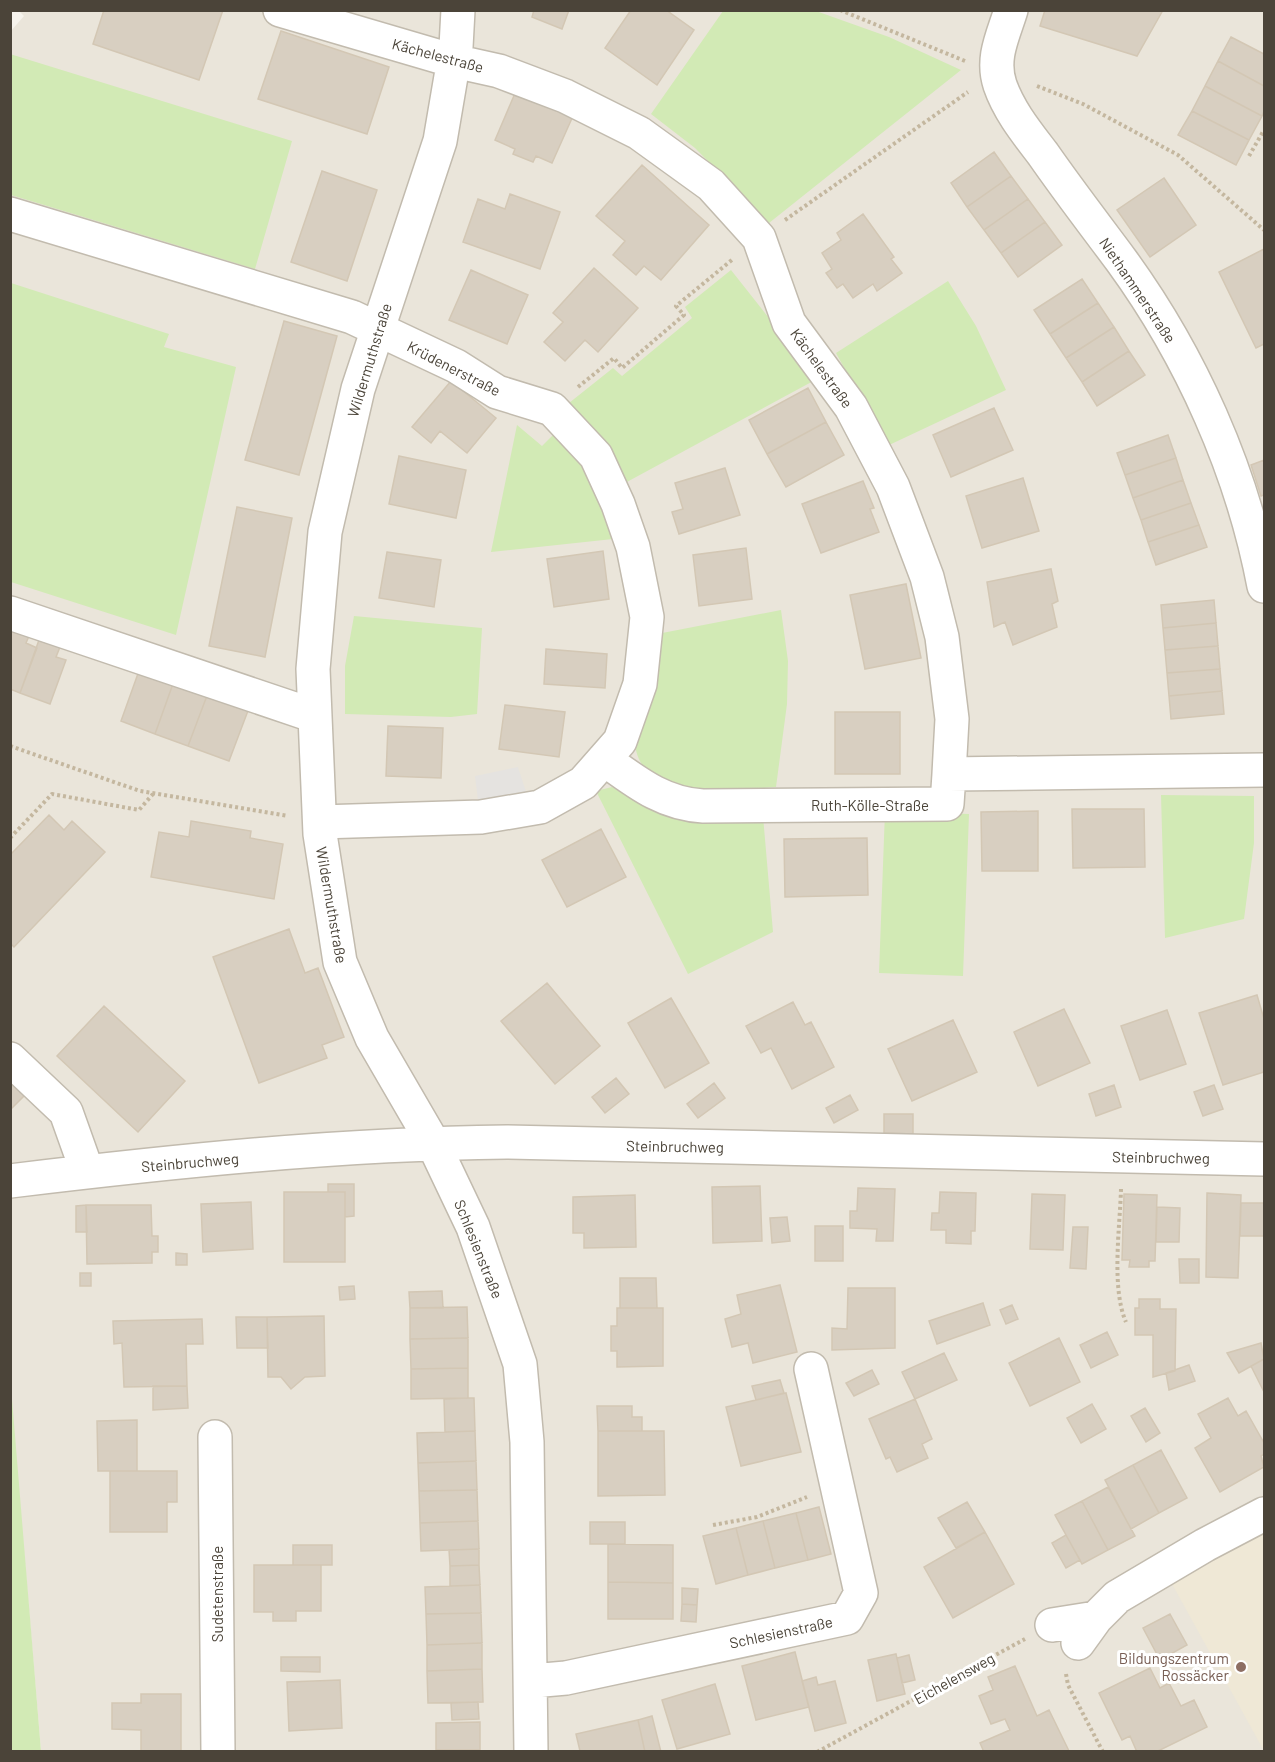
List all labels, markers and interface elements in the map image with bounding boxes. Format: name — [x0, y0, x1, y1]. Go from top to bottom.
street label: Kächelestraße — [390, 34, 486, 76]
street label: Niethammerstraße — [1096, 234, 1180, 346]
street label: Wildermuthstraße — [343, 301, 395, 419]
street label: Kächelestraße — [787, 325, 857, 411]
street label: Krüdenerstraße — [404, 337, 504, 399]
street label: Ruth-Kölle-Straße — [811, 796, 929, 814]
street label: Wildermuthstraße — [313, 845, 351, 965]
street label: Steinbruchweg — [626, 1136, 724, 1156]
street label: Steinbruchweg — [1112, 1147, 1210, 1167]
street label: Steinbruchweg — [140, 1149, 240, 1175]
street label: Schlesienstraße — [451, 1197, 507, 1301]
street label: Sudetenstraße — [208, 1546, 226, 1642]
street label: Schlesienstraße — [728, 1612, 834, 1652]
street label: Eichelensweg — [910, 1648, 998, 1708]
place label: Bildungszentrum Rossäcker — [1119, 1649, 1230, 1684]
marker: Bildungszentrum Rossäcker — [1234, 1660, 1248, 1674]

